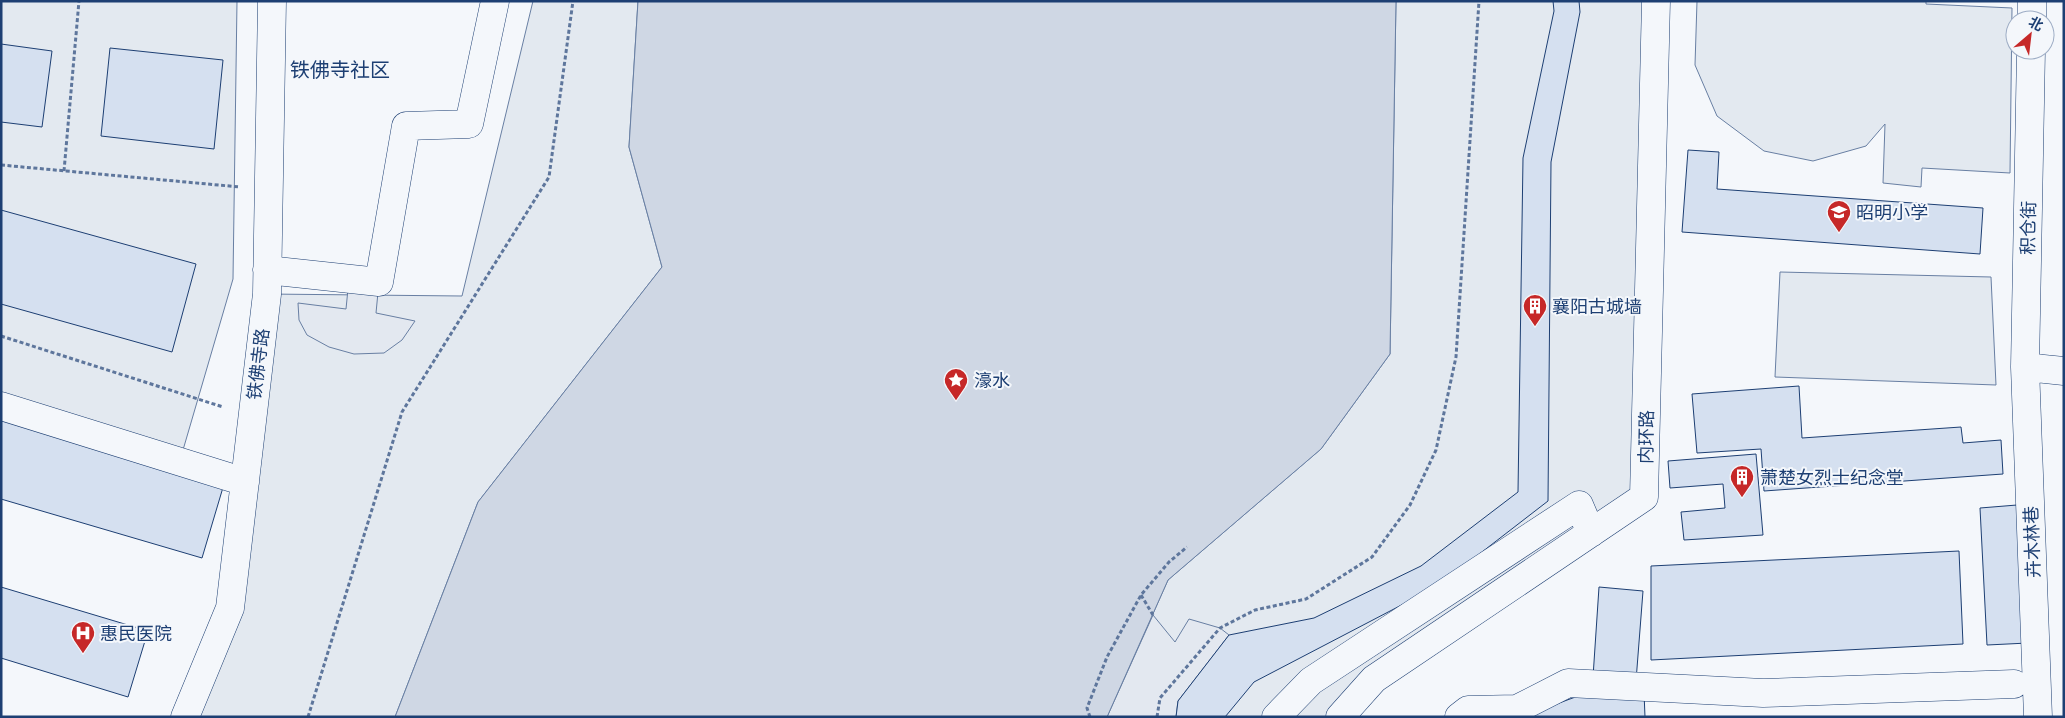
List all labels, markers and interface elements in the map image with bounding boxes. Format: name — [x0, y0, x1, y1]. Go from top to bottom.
north arrow — [2005, 10, 2055, 60]
text: 北 — [2026, 13, 2046, 34]
district label: 铁佛寺社区 — [290, 58, 390, 82]
school or university icon: 昭明小学 — [1826, 199, 1852, 233]
street label: 积仓街 — [2017, 201, 2039, 255]
place label: 昭明小学 — [1856, 202, 1928, 223]
building icon: 襄阳古城墙 — [1522, 293, 1548, 327]
place label: 襄阳古城墙 — [1552, 296, 1642, 317]
street label: 铁佛寺路 — [243, 327, 273, 401]
place icon: 濠水 — [943, 367, 969, 401]
place label: 濠水 — [974, 370, 1010, 391]
street label: 内环路 — [1635, 410, 1657, 464]
building icon: 萧楚女烈士纪念堂 — [1729, 464, 1755, 498]
place label: 萧楚女烈士纪念堂 — [1760, 467, 1904, 488]
street label: 卉木林巷 — [2020, 506, 2044, 578]
hospital icon: 惠民医院 — [70, 620, 96, 654]
place label: 惠民医院 — [100, 623, 172, 644]

